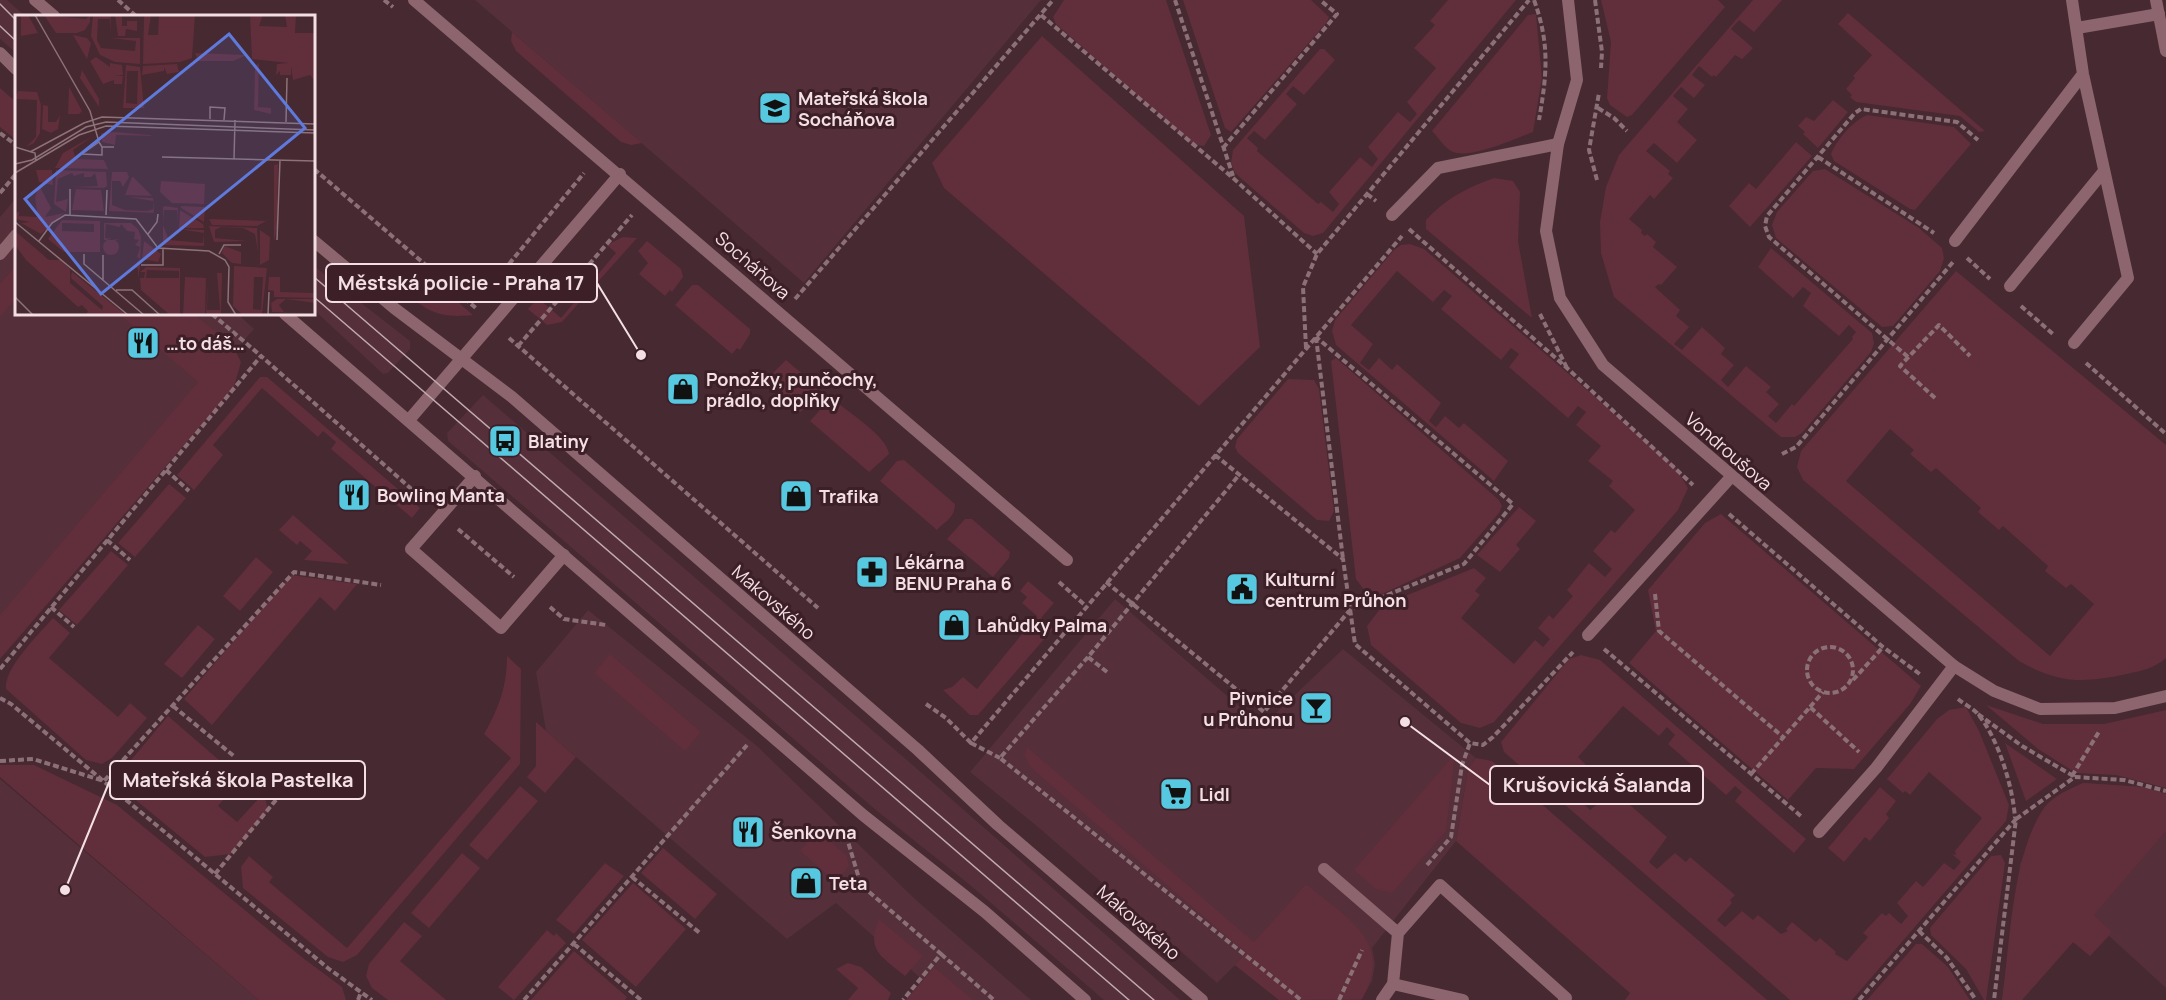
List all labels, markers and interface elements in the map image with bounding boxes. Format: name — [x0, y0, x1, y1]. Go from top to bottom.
inset map — [15, 15, 315, 315]
place label: Mateřská škola Socháňova — [798, 86, 928, 131]
school or university icon: Mateřská škola Socháňova — [757, 90, 793, 126]
street label: Socháňova — [710, 226, 796, 304]
callout: Městská policie - Praha 17 — [326, 264, 597, 302]
text: Městská policie - Praha 17 — [338, 269, 584, 296]
restaurant icon: …to dáš… — [125, 325, 161, 361]
place label: …to dáš… — [166, 331, 245, 355]
place label: Ponožky, punčochy, prádlo, doplňky — [706, 367, 878, 412]
shop icon: Ponožky, punčochy, prádlo, doplňky — [665, 371, 701, 407]
street label: Vondroušova — [1680, 407, 1778, 495]
bus stop icon: Blatiny — [487, 423, 523, 459]
place label: Blatiny — [528, 429, 589, 453]
restaurant icon: Bowling Manta — [336, 477, 372, 513]
shop icon: Trafika — [778, 478, 814, 514]
place label: Bowling Manta — [377, 483, 505, 507]
place label: Trafika — [819, 484, 879, 508]
place label: Lékárna BENU Praha 6 — [895, 550, 1012, 595]
pharmacy icon: Lékárna BENU Praha 6 — [854, 554, 890, 590]
street label: Makovského — [727, 559, 821, 645]
place label: Kulturní centrum Průhon — [1265, 567, 1407, 612]
public building icon: Kulturní centrum Průhon — [1224, 571, 1260, 607]
shop icon: Lahůdky Palma — [936, 607, 972, 643]
place label: Lahůdky Palma — [977, 613, 1107, 637]
place label: Pivnice u Průhonu — [1203, 686, 1293, 731]
bar icon: Pivnice u Průhonu — [1298, 690, 1334, 726]
callout: Mateřská škola Pastelka — [110, 761, 365, 799]
text: Mateřská škola Pastelka — [122, 766, 354, 793]
callout: Krušovická Šalanda — [1490, 766, 1703, 804]
text: Krušovická Šalanda — [1503, 771, 1691, 798]
supermarket icon: Lidl — [1158, 776, 1194, 812]
place label: Lidl — [1199, 782, 1230, 806]
restaurant icon: Šenkovna — [730, 814, 766, 850]
place label: Šenkovna — [771, 820, 857, 844]
shop icon: Teta — [788, 865, 824, 901]
place label: Teta — [829, 871, 867, 895]
street label: Makovského — [1092, 879, 1186, 965]

